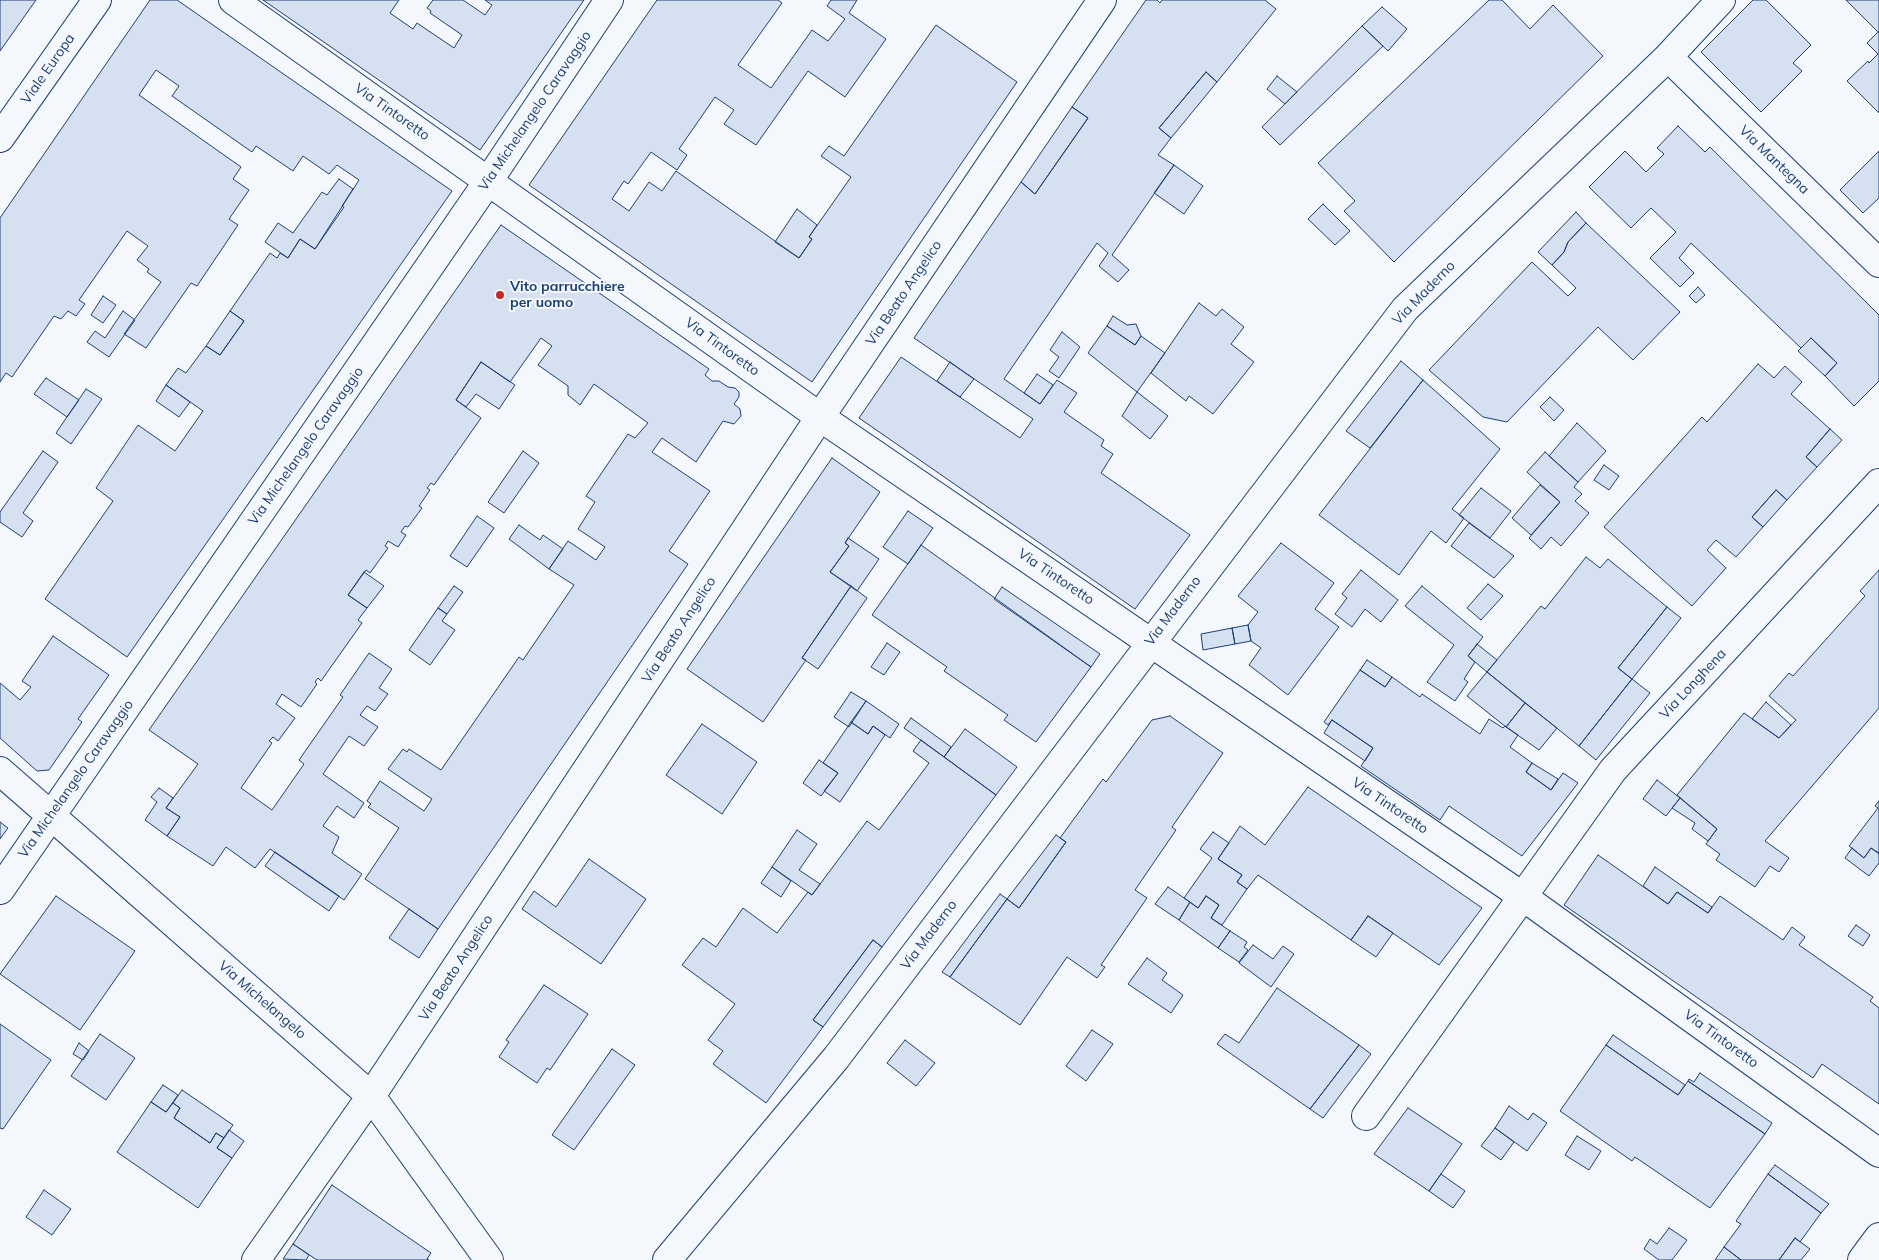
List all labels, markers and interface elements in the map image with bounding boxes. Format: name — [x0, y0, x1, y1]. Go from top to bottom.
street label: Via Michelangelo Caravaggio — [475, 28, 595, 194]
street label: Viale Europa — [18, 31, 78, 107]
street label: Via Tintoretto — [351, 80, 433, 144]
street label: Via Mantegna — [1735, 122, 1813, 198]
street label: Via Beato Angelico — [863, 237, 945, 349]
street label: Via Maderno — [1389, 257, 1459, 329]
place label: Vito parrucchiere per uomo — [510, 279, 625, 312]
marker: Vito parrucchiere per uomo — [494, 289, 506, 301]
street label: Via Tintoretto — [681, 314, 763, 380]
street label: Via Michelangelo Caravaggio — [245, 364, 367, 528]
street label: Via Tintoretto — [1015, 545, 1097, 609]
street label: Via Maderno — [1141, 573, 1205, 649]
street label: Via Beato Angelico — [638, 574, 720, 686]
street label: Via Longhena — [1656, 645, 1730, 723]
street label: Via Michelangelo Caravaggio — [15, 697, 137, 861]
street label: Via Tintoretto — [1349, 774, 1431, 838]
street label: Via Maderno — [897, 897, 961, 973]
street label: Via Beato Angelico — [415, 912, 497, 1024]
street label: Via Michelangelo — [215, 957, 309, 1043]
street label: Via Tintoretto — [1680, 1006, 1762, 1072]

